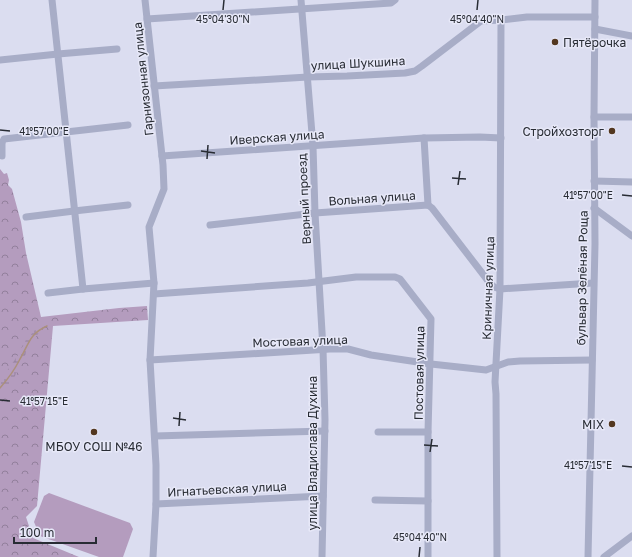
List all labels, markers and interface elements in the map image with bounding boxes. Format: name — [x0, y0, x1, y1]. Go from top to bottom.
text: 45°04'30"N — [196, 13, 250, 25]
text: 45°04'40"N — [450, 13, 504, 25]
street label: Гарнизонная улица — [130, 21, 156, 137]
place label: Пятёрочка — [563, 35, 626, 50]
marker: Пятёрочка — [550, 37, 560, 47]
street label: улица Шукшина — [310, 53, 406, 73]
place label: Стройхозторг — [522, 124, 604, 139]
text: 41°57'00"E — [19, 125, 69, 137]
street label: Иверская улица — [229, 126, 325, 148]
marker: Стройхозторг — [607, 126, 617, 136]
street label: Верный проезд — [294, 153, 314, 245]
street label: Вольная улица — [328, 187, 416, 209]
text: 41°57'00"E — [563, 189, 613, 201]
street label: бульвар Зелёная Роща — [573, 210, 591, 346]
street label: Криничная улица — [479, 236, 497, 340]
street label: Постовая улица — [411, 326, 427, 420]
street label: Мостовая улица — [252, 332, 348, 350]
street label: улица Владислава Духина — [305, 376, 320, 530]
text: 41°57'15"E — [20, 395, 68, 407]
place label: MIX — [582, 417, 604, 432]
marker: MIX — [607, 419, 617, 429]
marker: МБОУ СОШ №46 — [89, 427, 99, 437]
place label: МБОУ СОШ №46 — [45, 439, 143, 454]
text: 41°57'15"E — [564, 459, 612, 471]
street label: Игнатьевская улица — [167, 478, 287, 500]
scale bar — [14, 519, 96, 545]
text: 100 m — [20, 525, 54, 540]
text: 45°04'40"N — [393, 531, 447, 543]

